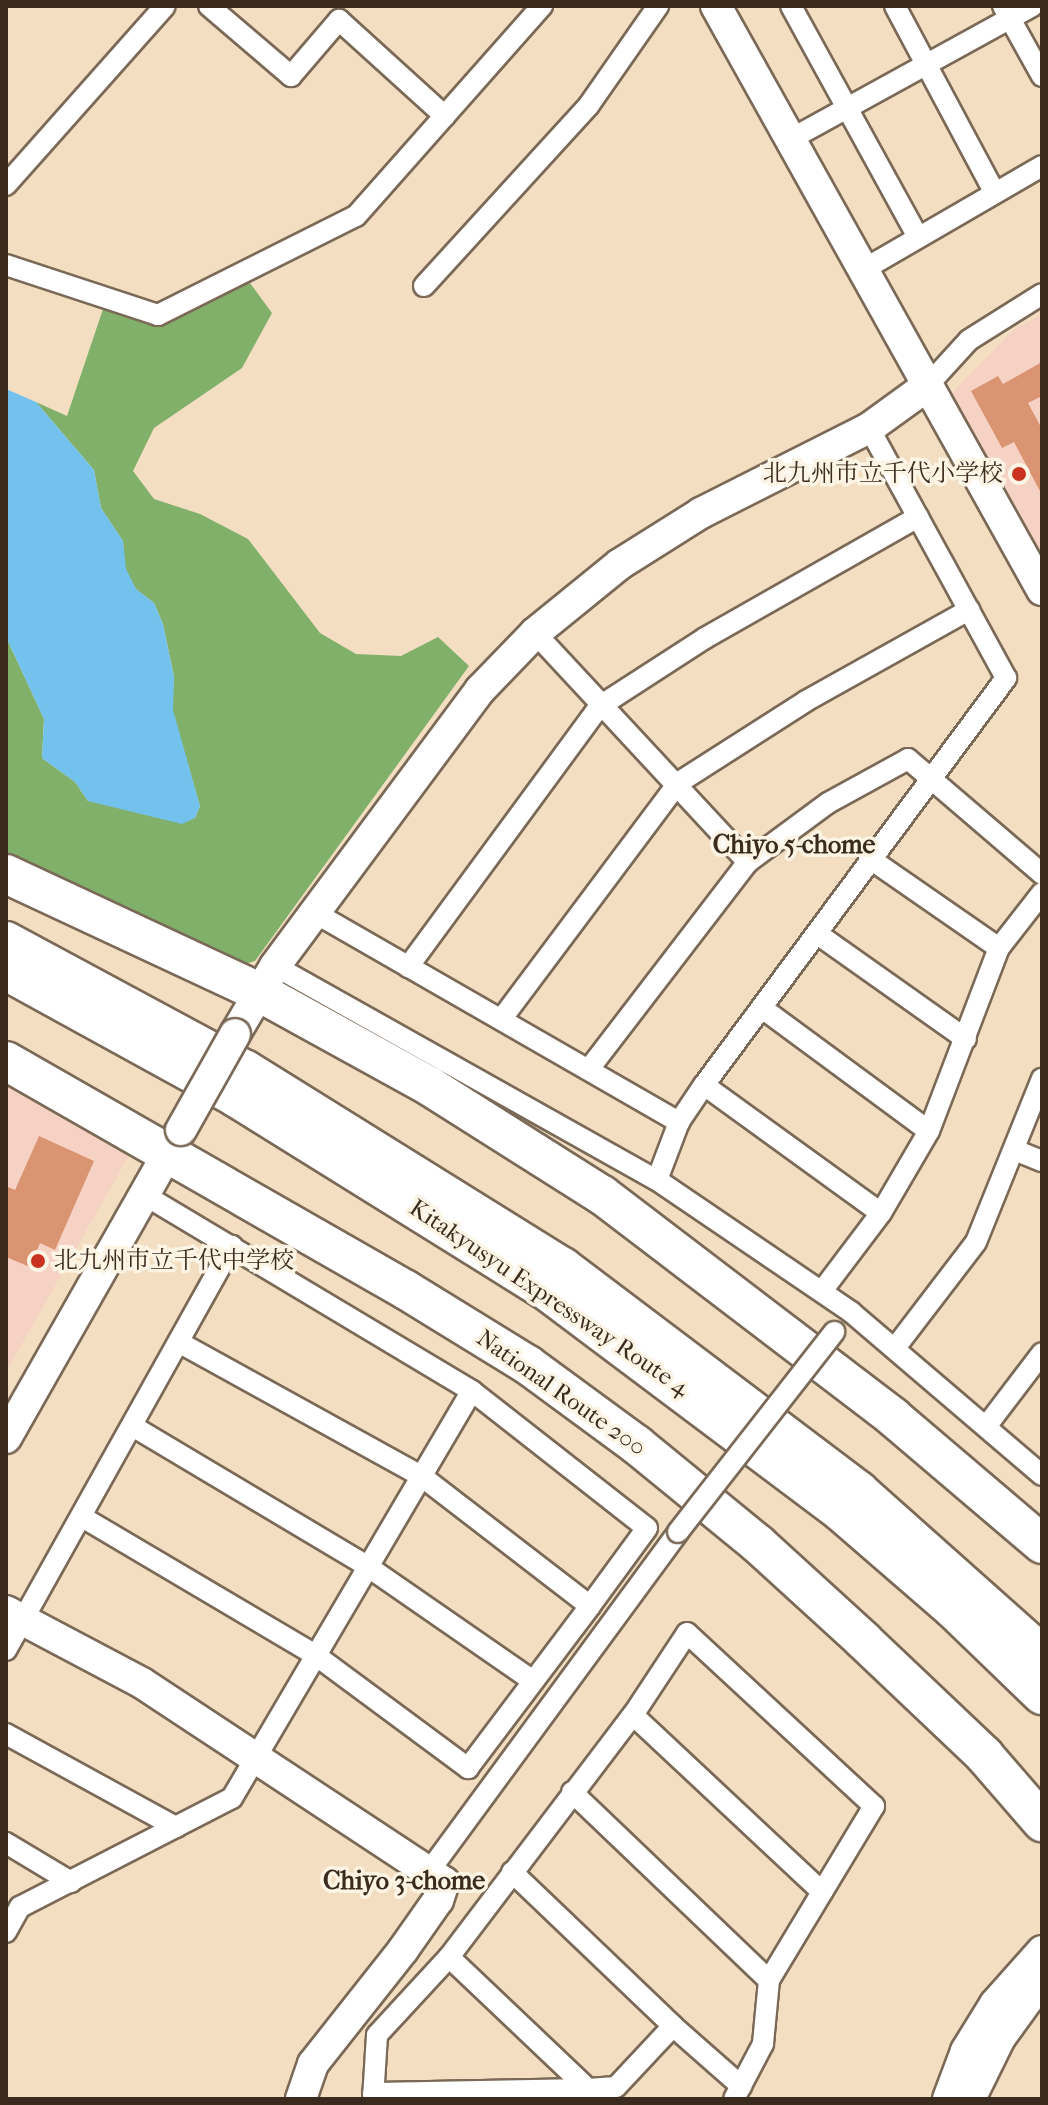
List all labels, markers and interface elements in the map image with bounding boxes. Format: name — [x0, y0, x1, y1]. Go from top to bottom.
place label: 北九州市立千代小学校 — [763, 460, 1003, 488]
marker: 北九州市立千代小学校 — [1010, 465, 1028, 483]
district label: Chiyo 5-chome — [713, 829, 875, 861]
street label: Kitakyusyu Expressway Route 4 — [404, 1193, 694, 1403]
place label: 北九州市立千代中学校 — [54, 1247, 294, 1275]
marker: 北九州市立千代中学校 — [29, 1252, 47, 1270]
street label: National Route 200 — [471, 1324, 651, 1462]
district label: Chiyo 3-chome — [323, 1865, 485, 1897]

